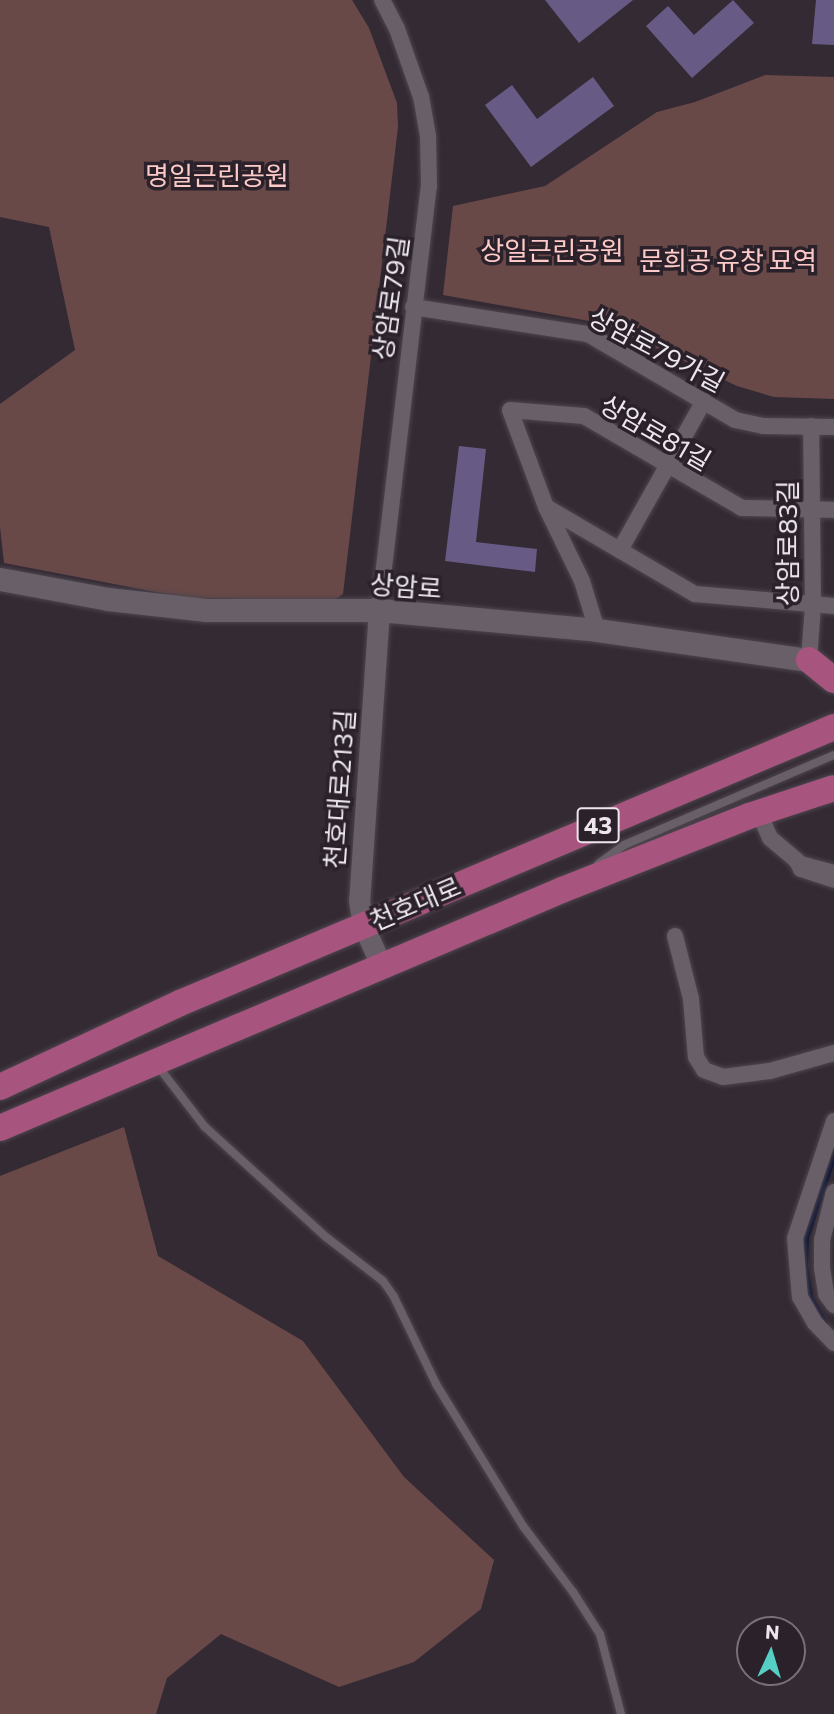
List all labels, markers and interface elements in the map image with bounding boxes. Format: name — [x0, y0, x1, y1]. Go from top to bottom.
park label: 명일근린공원 — [145, 159, 289, 191]
street label: 상암로79길 — [366, 234, 414, 362]
park label: 상일근린공원 — [480, 234, 624, 266]
park label: 문희공 유창 묘역 — [639, 244, 817, 276]
street label: 상암로79가길 — [584, 300, 730, 398]
street label: 상암로81길 — [595, 388, 717, 476]
street label: 상암로83길 — [771, 480, 803, 606]
street label: 상암로 — [369, 568, 443, 604]
street label: 천호대로213길 — [318, 708, 360, 870]
road number: 43 — [575, 804, 621, 846]
street label: 천호대로 — [365, 870, 465, 936]
north arrow — [736, 1616, 806, 1686]
text: N — [764, 1620, 780, 1644]

